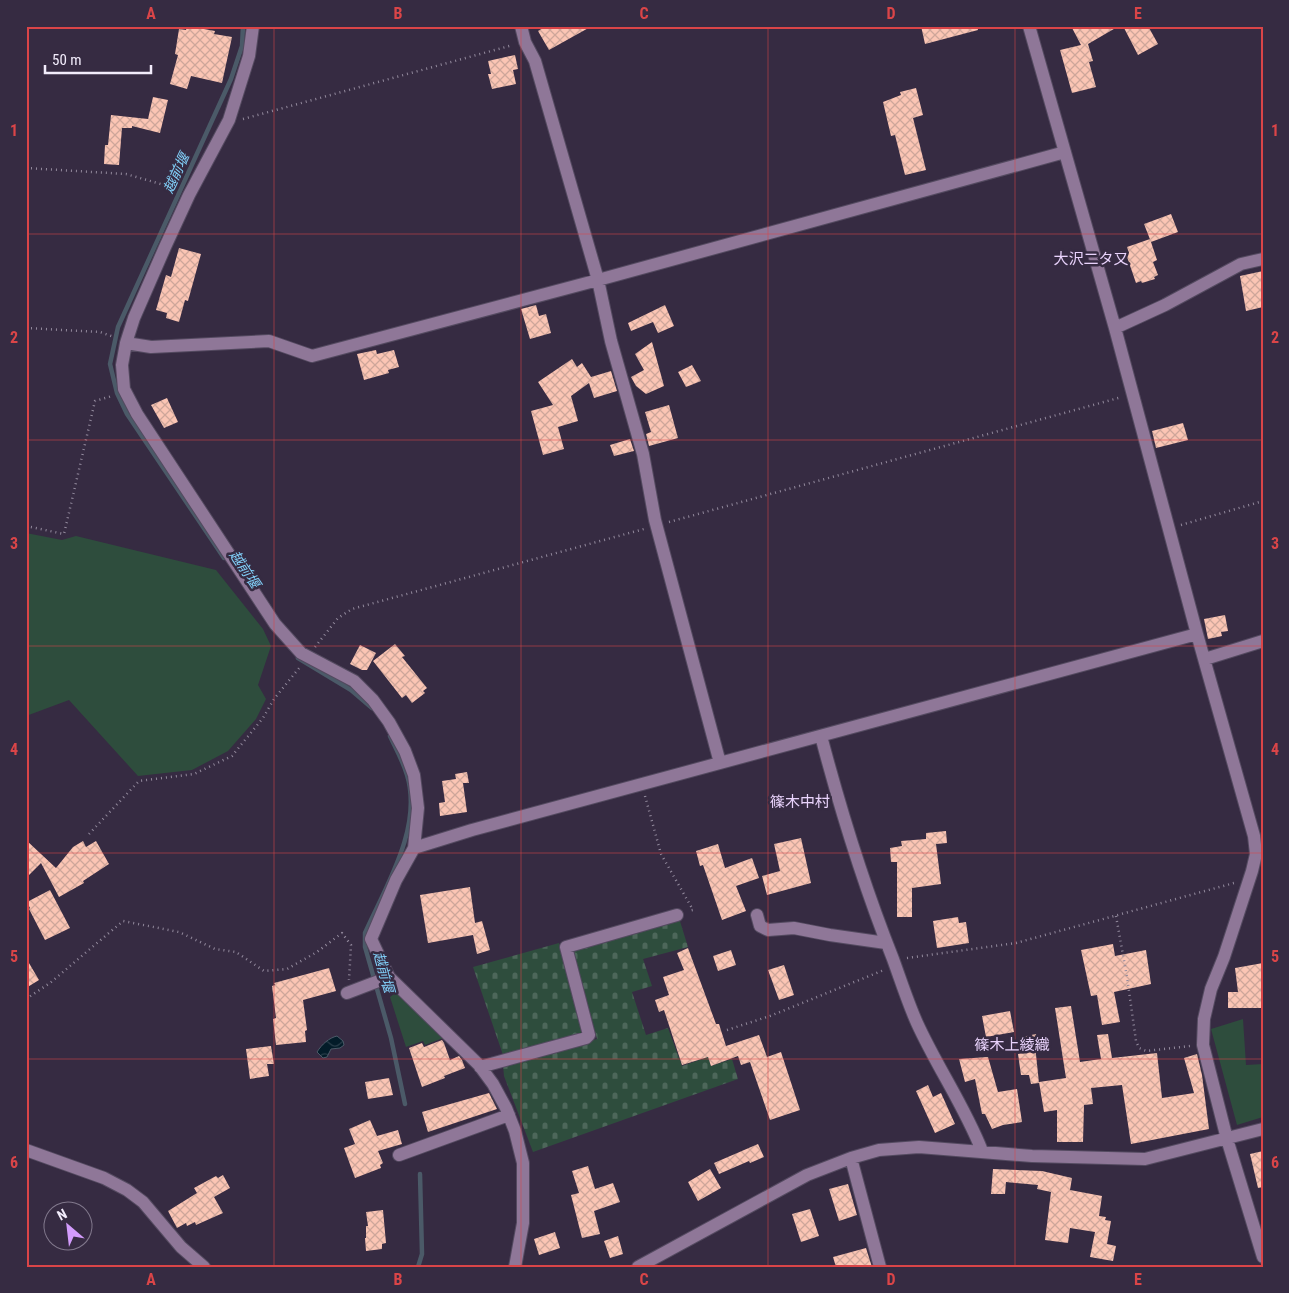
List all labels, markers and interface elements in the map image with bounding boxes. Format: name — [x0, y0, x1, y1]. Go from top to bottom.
text: A — [146, 4, 156, 23]
text: B — [394, 4, 403, 23]
text: C — [639, 4, 649, 23]
text: D — [886, 4, 896, 23]
text: E — [1134, 4, 1142, 23]
scale bar — [45, 42, 151, 74]
text: 50 m — [52, 51, 82, 69]
text: 1 — [10, 121, 18, 140]
text: 1 — [1271, 121, 1279, 140]
water label: 越前堰 — [160, 148, 193, 195]
district label: 大沢二タ又 — [1053, 250, 1129, 268]
text: 2 — [10, 328, 18, 347]
text: 2 — [1271, 328, 1279, 347]
text: 3 — [10, 534, 18, 553]
text: 3 — [1271, 534, 1279, 553]
water label: 越前堰 — [227, 547, 265, 593]
text: 4 — [10, 740, 18, 759]
text: 4 — [1271, 740, 1279, 759]
district label: 篠木中村 — [770, 793, 830, 811]
text: 5 — [10, 947, 18, 966]
text: 5 — [1271, 947, 1279, 966]
water label: 越前堰 — [371, 950, 398, 997]
district label: 篠木上綾織 — [974, 1036, 1050, 1054]
text: 6 — [10, 1153, 18, 1172]
text: 6 — [1271, 1153, 1279, 1172]
north arrow — [42, 1200, 92, 1250]
text: N — [54, 1205, 69, 1224]
text: A — [146, 1270, 156, 1289]
text: B — [394, 1270, 403, 1289]
text: C — [639, 1270, 649, 1289]
text: D — [886, 1270, 896, 1289]
text: E — [1134, 1270, 1142, 1289]

